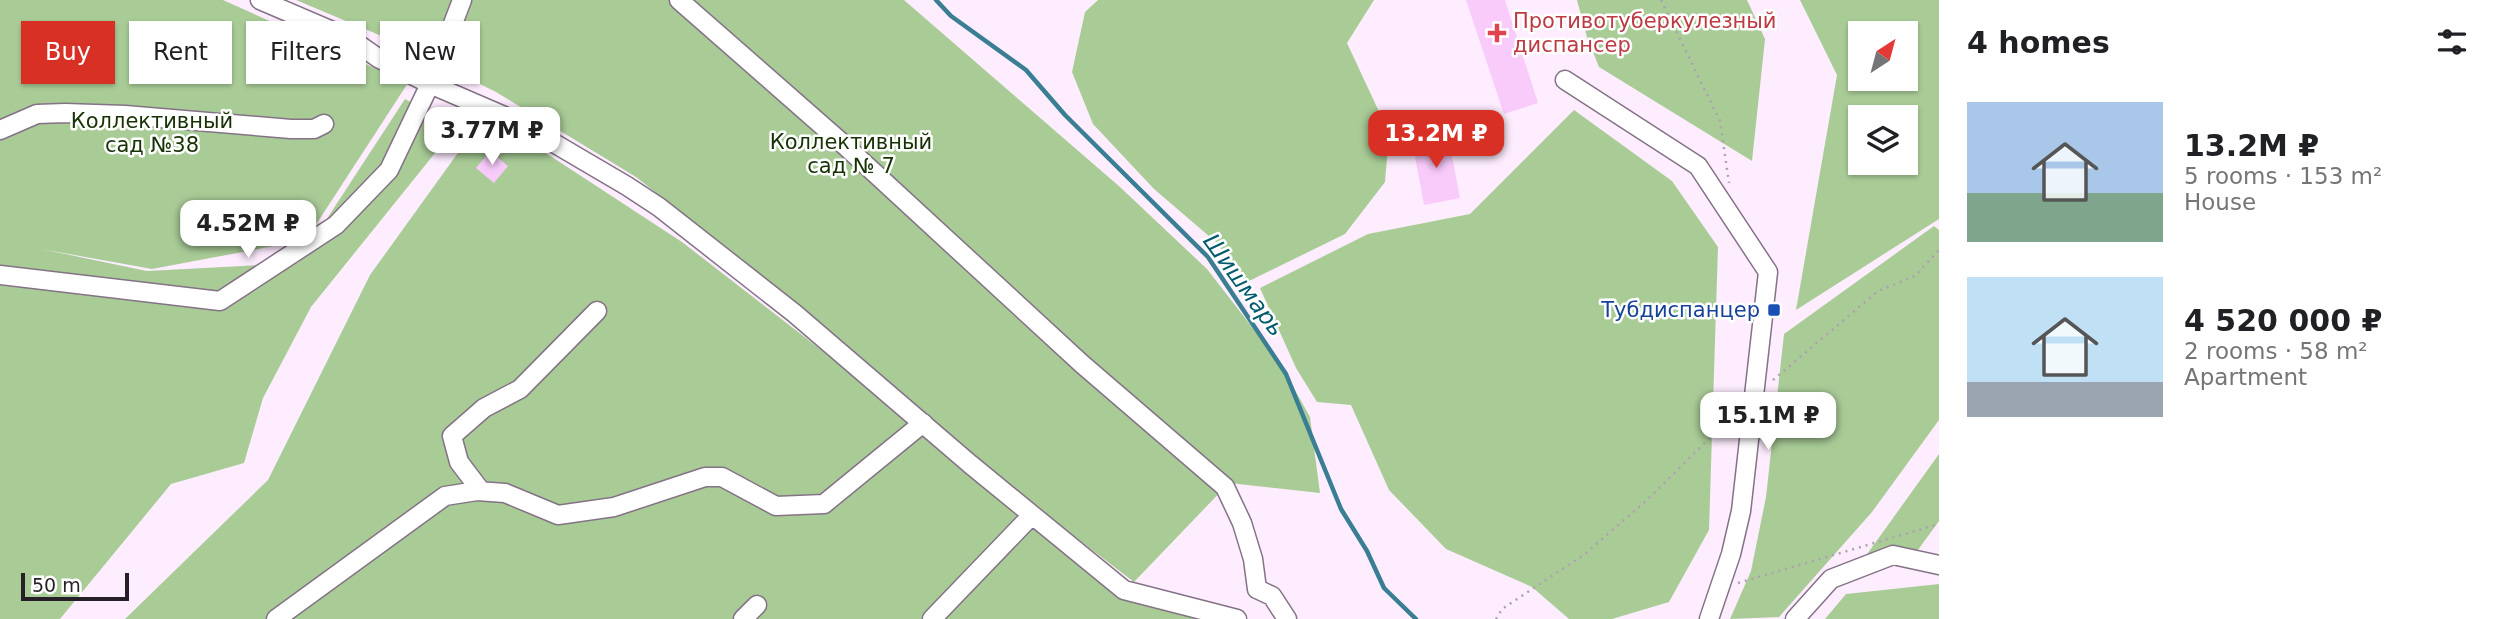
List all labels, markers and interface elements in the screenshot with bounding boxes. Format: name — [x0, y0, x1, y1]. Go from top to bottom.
place label: Противотуберкулезный диспансер — [1513, 9, 1777, 57]
chip: Buy — [21, 21, 115, 84]
chip: Rent — [129, 21, 232, 84]
chip: Filters — [246, 21, 366, 84]
chip: New — [380, 21, 480, 84]
north arrow — [1848, 21, 1918, 91]
map controls — [1848, 21, 1918, 175]
marker: Противотуберкулезный диспансер — [1487, 23, 1507, 43]
icon: filters — [2433, 23, 2471, 61]
text: 4 homes — [1967, 25, 2110, 60]
button: layers — [1848, 105, 1918, 175]
pin: 3.77M ₽ — [427, 108, 557, 167]
park label: Коллективный сад №38 — [71, 109, 233, 157]
pin: 13.2M ₽ — [1371, 110, 1501, 170]
text: 3.77M ₽ — [440, 117, 544, 143]
text: 13.2M ₽ — [1384, 120, 1488, 146]
text: 13.2M ₽ — [2184, 128, 2319, 163]
park label: Коллективный сад № 7 — [770, 130, 932, 178]
icon: home — [2023, 130, 2107, 214]
text: 5 rooms · 153 m² — [2184, 163, 2382, 189]
text: House — [2184, 189, 2256, 215]
pin: 4.52M ₽ — [183, 201, 313, 260]
text: 4.52M ₽ — [196, 210, 300, 236]
water label: Шишмарь — [1198, 229, 1290, 341]
place label: Тубдиспанцер — [1600, 298, 1760, 322]
marker: Тубдиспанцер — [1766, 302, 1782, 318]
text: 4 520 000 ₽ — [2184, 303, 2382, 338]
icon: home — [2023, 305, 2107, 389]
text: 2 rooms · 58 m² — [2184, 338, 2368, 364]
text: Apartment — [2184, 364, 2307, 390]
pin: 15.1M ₽ — [1703, 392, 1833, 452]
text: 15.1M ₽ — [1716, 402, 1820, 428]
scale bar — [21, 570, 130, 602]
text: 50 m — [32, 574, 81, 596]

